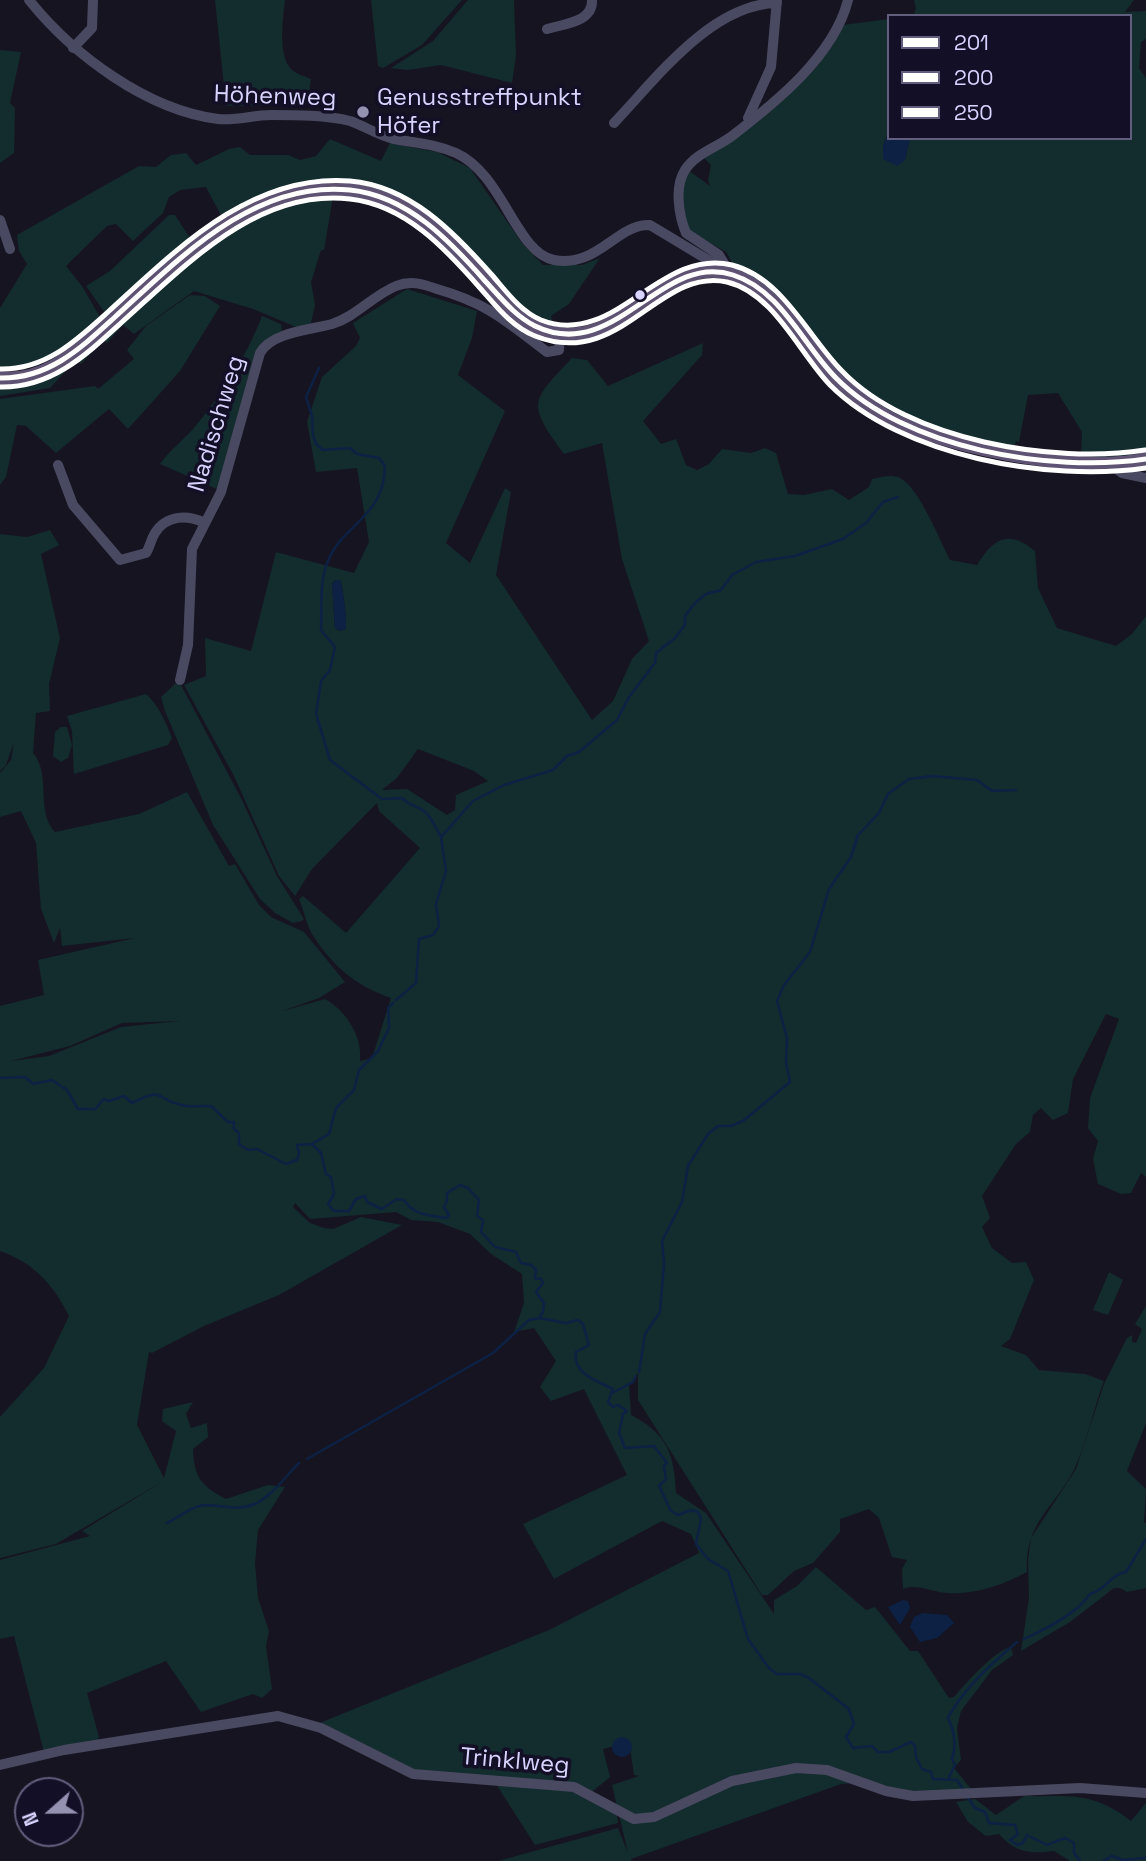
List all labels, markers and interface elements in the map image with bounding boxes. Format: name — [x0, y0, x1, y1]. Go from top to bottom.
legend — [887, 14, 1132, 140]
text: 201 — [954, 29, 989, 56]
text: 200 — [954, 64, 994, 91]
street label: Höhenweg — [213, 80, 337, 114]
place label: Genusstreffpunkt Höfer — [377, 84, 582, 140]
text: 250 — [954, 99, 993, 126]
marker: Genusstreffpunkt Höfer — [355, 104, 371, 120]
unlabelled marker — [633, 288, 647, 302]
street label: Nadischweg — [183, 352, 251, 496]
street label: Trinklweg — [459, 1743, 571, 1781]
north arrow — [14, 1777, 84, 1847]
text: N — [17, 1809, 45, 1829]

